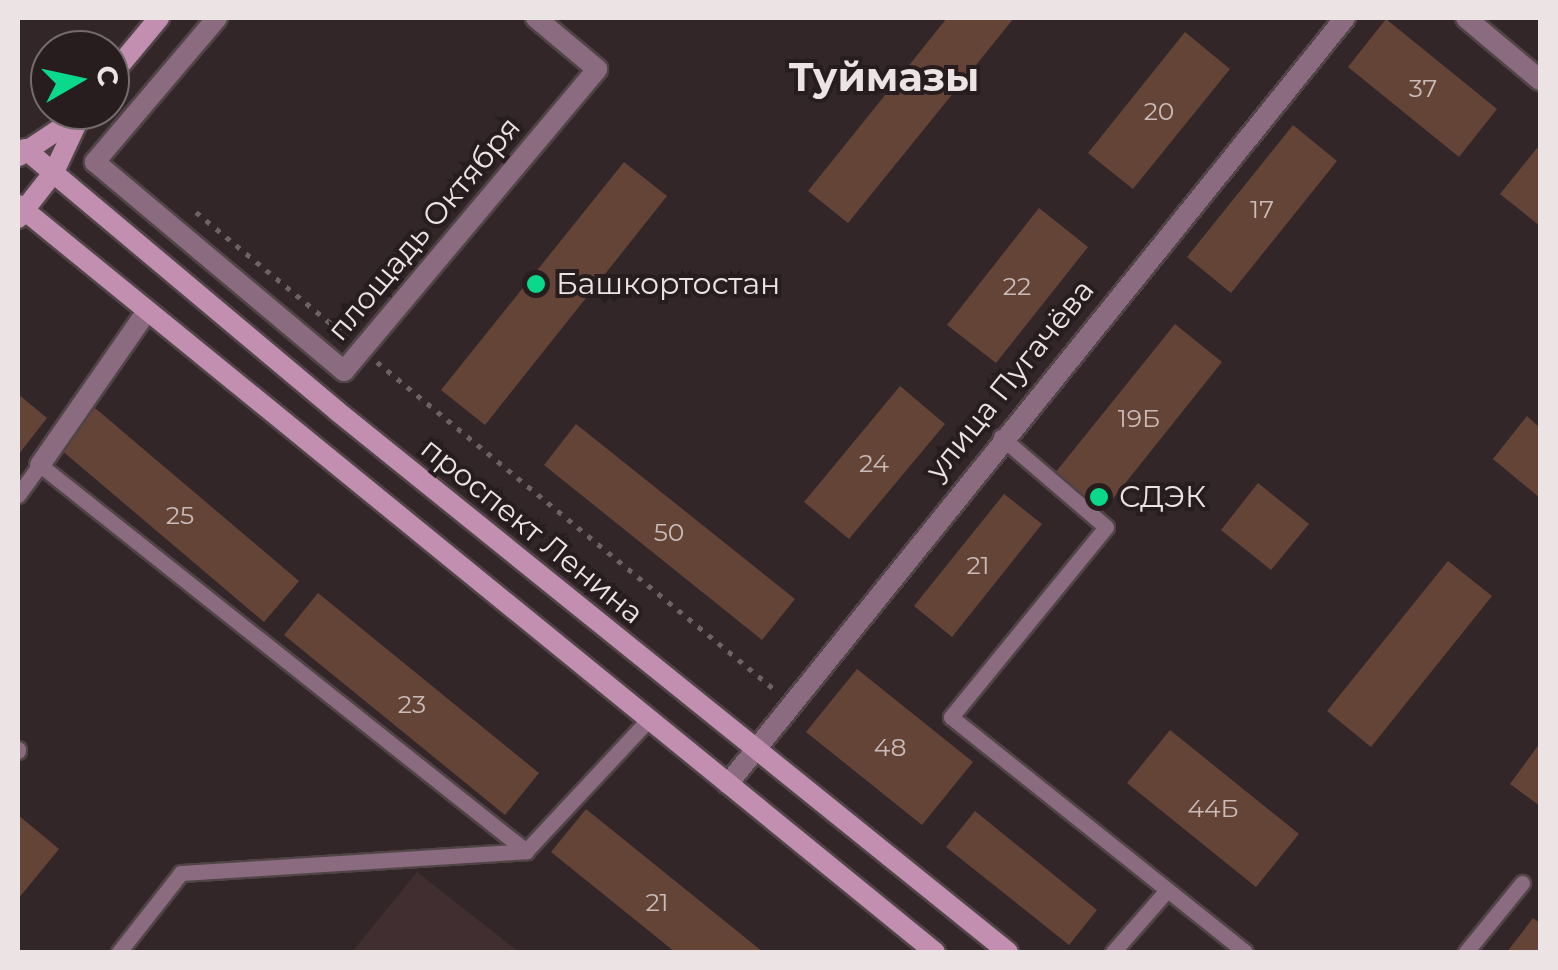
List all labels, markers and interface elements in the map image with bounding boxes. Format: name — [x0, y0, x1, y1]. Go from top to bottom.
north arrow — [30, 30, 130, 130]
district label: Туймазы — [789, 53, 979, 101]
text: С — [89, 63, 126, 88]
house number: 37 — [1409, 73, 1437, 103]
house number: 20 — [1144, 96, 1174, 126]
street label: площадь Октября — [320, 110, 528, 348]
house number: 17 — [1250, 194, 1274, 224]
place label: Башкортостан — [556, 266, 780, 302]
house number: 22 — [1003, 271, 1031, 301]
marker: Башкортостан — [525, 273, 547, 295]
street label: улица Пугачёва — [918, 273, 1102, 487]
house number: 19Б — [1118, 403, 1160, 433]
street label: проспект Ленина — [414, 430, 650, 632]
house number: 24 — [859, 448, 889, 478]
place label: СДЭК — [1119, 479, 1206, 515]
marker: СДЭК — [1088, 486, 1110, 508]
house number: 25 — [166, 500, 194, 530]
house number: 50 — [654, 517, 684, 547]
house number: 21 — [966, 550, 990, 580]
house number: 23 — [398, 689, 426, 719]
house number: 48 — [874, 732, 906, 762]
house number: 44Б — [1187, 793, 1239, 823]
house number: 21 — [645, 887, 669, 917]

